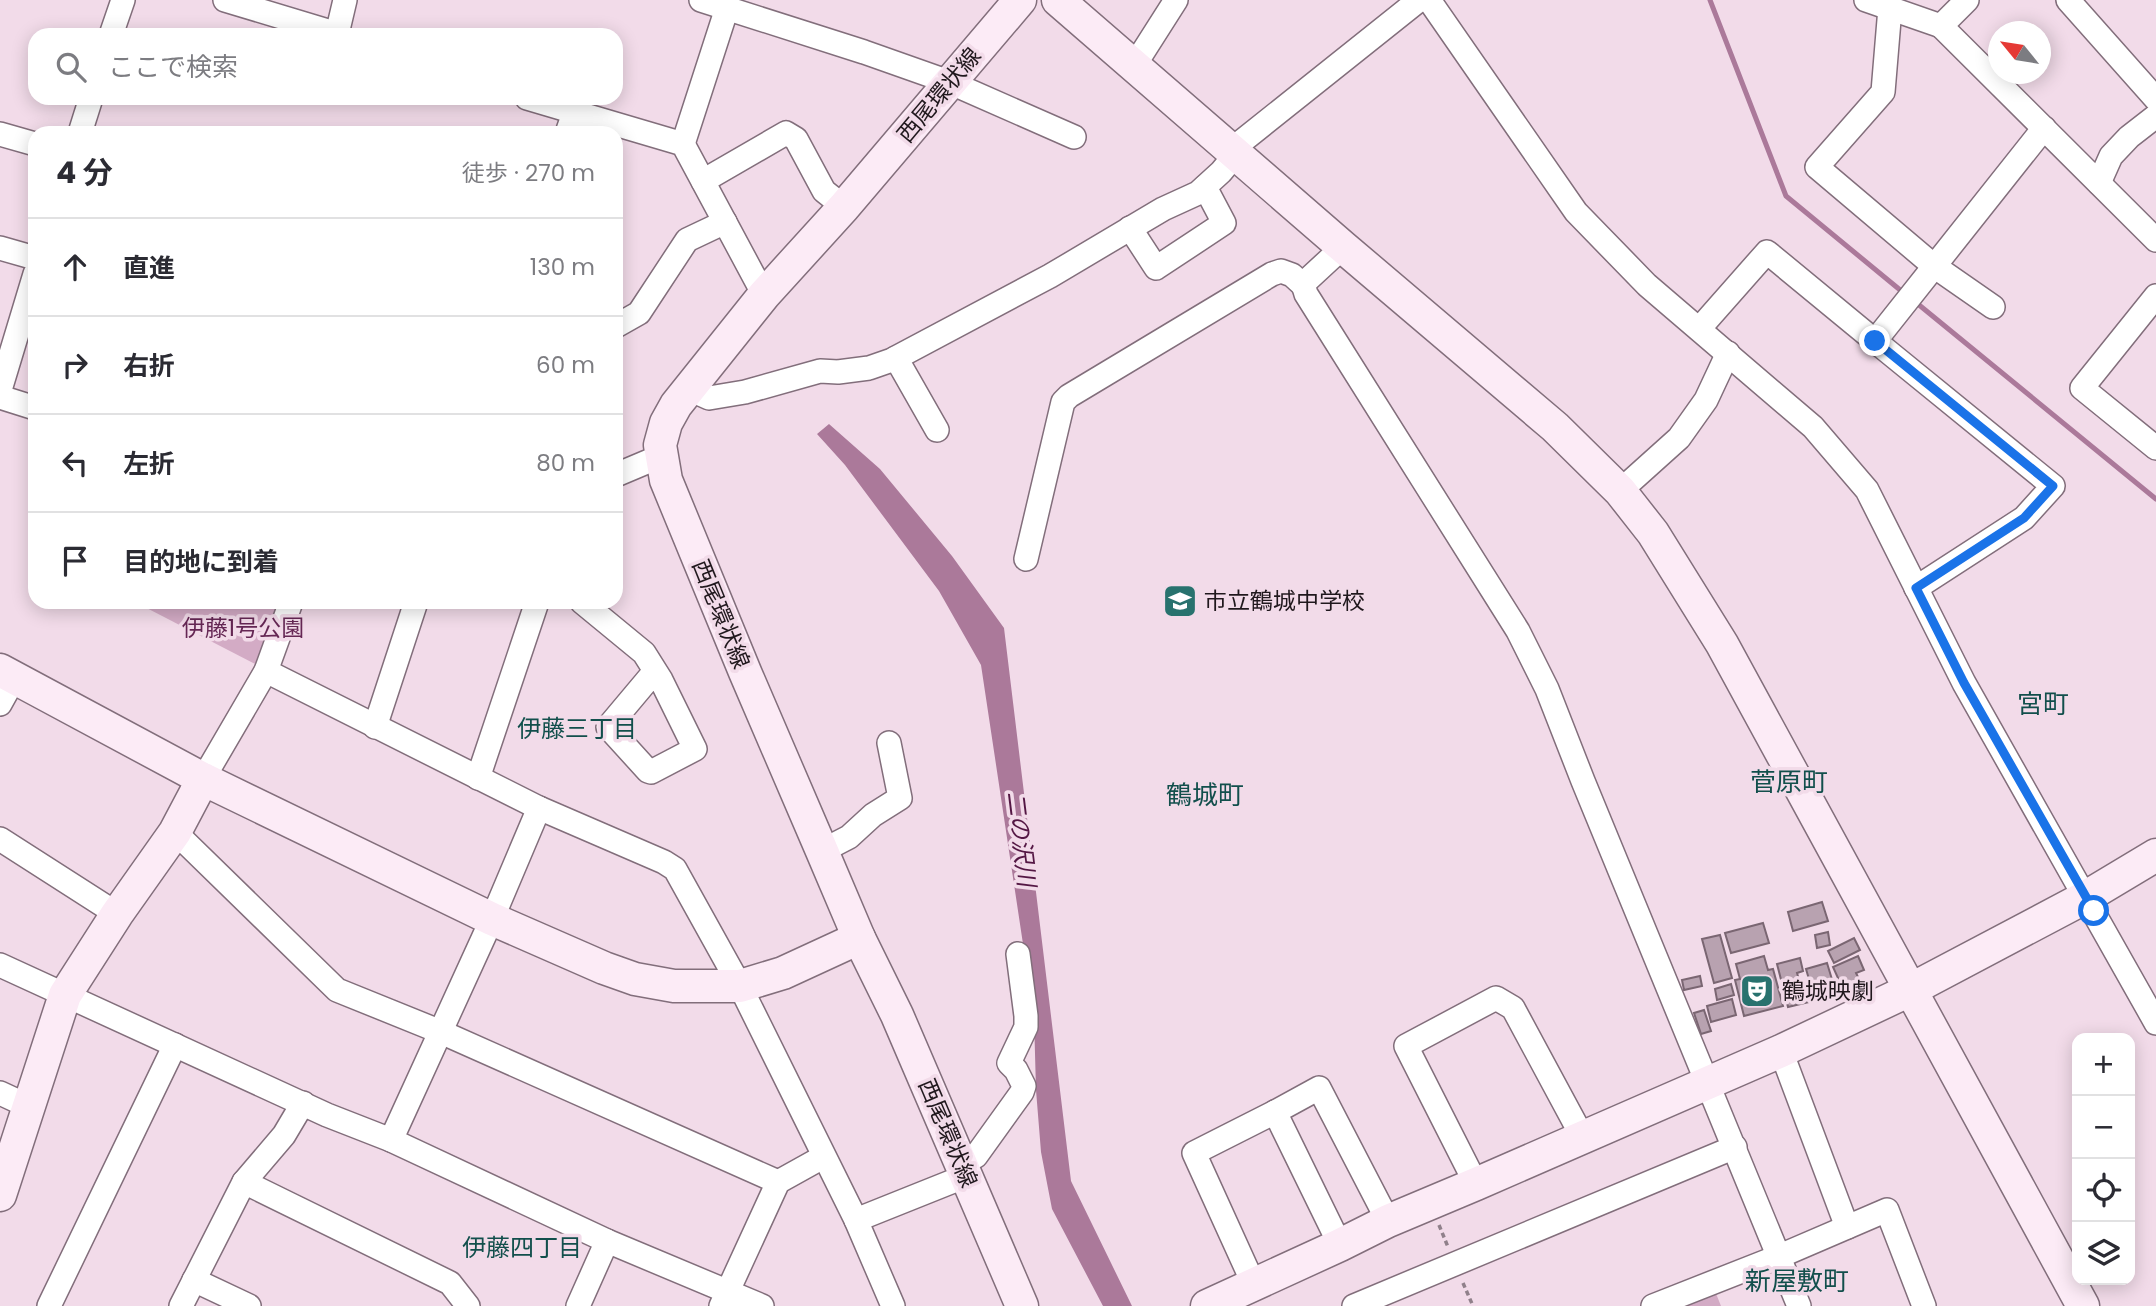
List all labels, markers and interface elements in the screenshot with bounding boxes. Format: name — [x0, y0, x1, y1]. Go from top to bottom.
north arrow — [1988, 21, 2051, 84]
search box — [28, 28, 623, 105]
street label: 西尾環状線 — [890, 41, 988, 149]
icon: search — [52, 48, 90, 86]
text: ここで検索 — [108, 49, 238, 85]
text: 4 分 — [56, 151, 113, 194]
text: 徒歩 · 270 m — [462, 157, 595, 189]
icon: ahead — [56, 248, 94, 286]
text: 直進 — [123, 250, 175, 286]
text: 130 m — [530, 251, 595, 283]
route end — [1859, 325, 1890, 356]
icon: right — [56, 346, 94, 384]
text: 右折 — [123, 348, 175, 384]
text: 60 m — [536, 349, 595, 381]
icon: left — [56, 444, 94, 482]
text: 左折 — [123, 446, 175, 482]
text: 80 m — [536, 447, 595, 479]
icon: arrive — [56, 542, 94, 580]
text: 目的地に到着 — [123, 544, 279, 580]
street label: 西尾環状線 — [685, 555, 757, 673]
school or university icon: 市立鶴城中学校 — [1161, 582, 1199, 620]
place label: 市立鶴城中学校 — [1204, 585, 1365, 617]
park label: 伊藤1号公園 — [182, 612, 304, 644]
district label: 宮町 — [2017, 686, 2069, 722]
district label: 伊藤三丁目 — [517, 712, 637, 745]
district label: 菅原町 — [1750, 764, 1828, 800]
district label: 鶴城町 — [1166, 777, 1244, 813]
water label: 二の沢川 — [999, 789, 1044, 892]
route start — [2078, 895, 2109, 926]
theatre icon: 鶴城映劇 — [1738, 972, 1776, 1010]
place label: 鶴城映劇 — [1782, 975, 1874, 1007]
map controls — [2072, 1033, 2135, 1285]
button: + — [2072, 1033, 2135, 1096]
street label: 西尾環状線 — [911, 1074, 985, 1192]
button: − — [2072, 1096, 2135, 1159]
button: locate — [2072, 1159, 2135, 1222]
button: layers — [2072, 1222, 2135, 1285]
district label: 伊藤四丁目 — [462, 1231, 582, 1264]
district label: 新屋敷町 — [1745, 1263, 1849, 1299]

